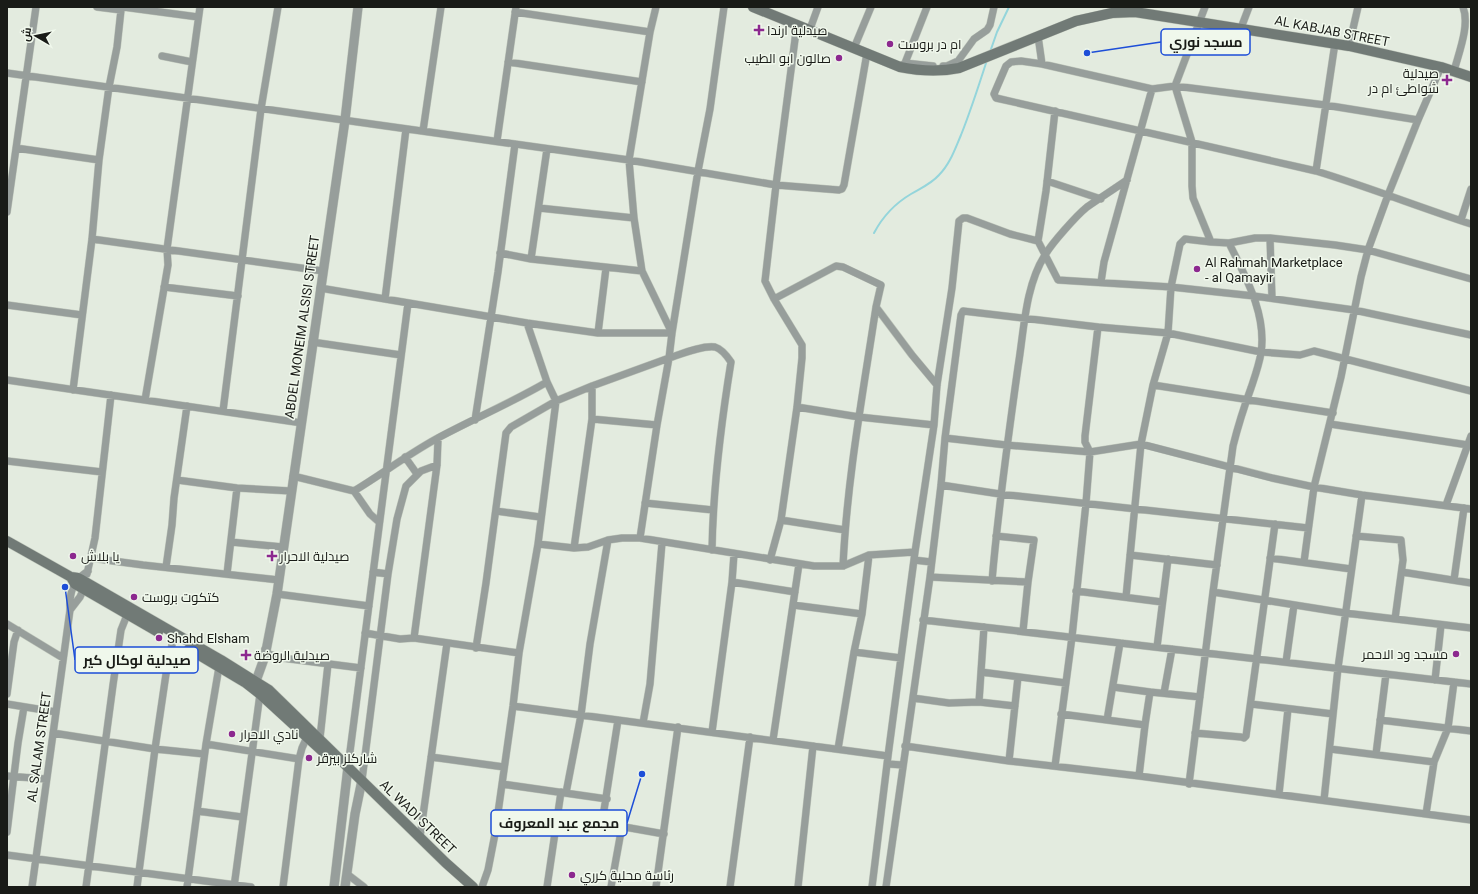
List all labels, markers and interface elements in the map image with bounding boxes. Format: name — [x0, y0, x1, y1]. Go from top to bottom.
street label: AL KABJAB STREET — [1273, 13, 1391, 50]
north arrow — [16, 16, 56, 56]
place label: صيدلية ارندا — [767, 23, 827, 38]
marker: صيدلية ارندا — [754, 25, 764, 35]
text: ش — [19, 27, 34, 43]
callout: مسجد نوري — [1161, 29, 1250, 55]
text: مسجد نوري — [1169, 34, 1243, 53]
place label: ام در بروست — [898, 37, 962, 54]
marker: ام در بروست — [885, 39, 895, 49]
place label: صالون ابو الطيب — [745, 51, 831, 66]
marker: صالون ابو الطيب — [834, 53, 844, 63]
place label: صيدلية شواطئ ام در — [1367, 66, 1439, 98]
marker: صيدلية شواطئ ام در — [1442, 75, 1452, 85]
street label: ABDEL MONEIM ALSISI STREET — [282, 234, 322, 420]
place label: Al Rahmah Marketplace - al Qamayir — [1205, 255, 1343, 285]
marker: Al Rahmah Marketplace - al Qamayir — [1192, 264, 1202, 274]
place label: يا بلاش — [81, 549, 120, 564]
place label: صيدلية الاحرار — [279, 549, 349, 564]
marker: يا بلاش — [68, 551, 78, 561]
marker: صيدلية الاحرار — [267, 551, 277, 561]
place label: كتكوت بروست — [142, 590, 219, 605]
marker: كتكوت بروست — [129, 592, 139, 602]
place label: Shahd Elsham — [167, 631, 250, 646]
marker: Shahd Elsham — [154, 633, 164, 643]
callout: صيدلية لوكال كير — [75, 647, 198, 673]
place label: مسجد ود الاحمر — [1361, 647, 1448, 662]
place label: صيدلية الروضة — [254, 648, 330, 663]
marker: مسجد ود الاحمر — [1451, 649, 1461, 659]
marker: صيدلية الروضة — [241, 650, 251, 660]
text: صيدلية لوكال كير — [82, 652, 191, 669]
street label: AL SALAM STREET — [24, 691, 54, 803]
place label: نادي الاحرار — [239, 727, 298, 745]
marker: نادي الاحرار — [227, 729, 237, 739]
place label: شاركلز بيرقر — [316, 751, 377, 766]
marker: شاركلز بيرقر — [304, 753, 314, 763]
street label: AL WADI STREET — [377, 777, 459, 857]
callout: مجمع عبد المعروف — [491, 810, 627, 836]
text: مجمع عبد المعروف — [499, 815, 619, 833]
place label: رئاسة محلية كرري — [580, 868, 674, 886]
marker: رئاسة محلية كرري — [567, 870, 577, 880]

